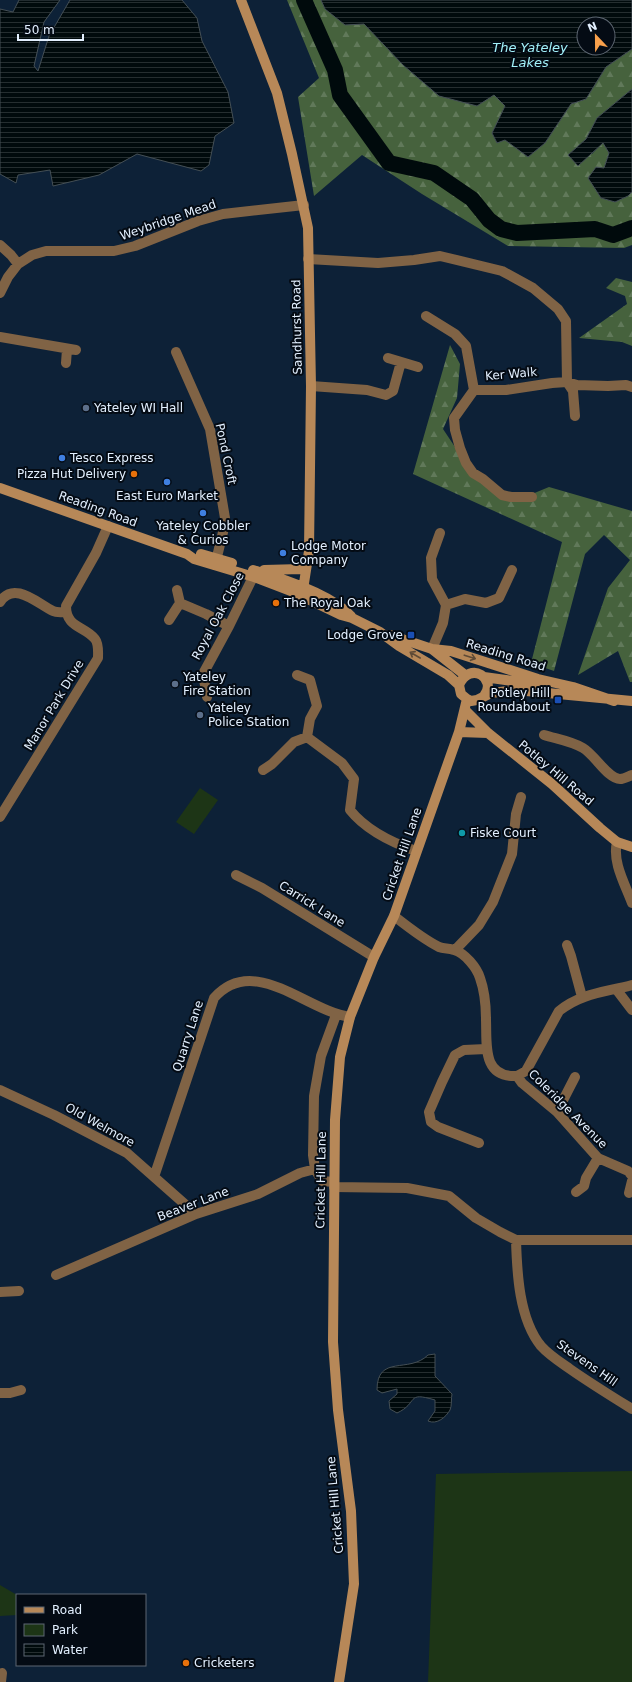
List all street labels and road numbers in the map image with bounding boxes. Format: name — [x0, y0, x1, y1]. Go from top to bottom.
street label: Weybridge Mead — [118, 197, 218, 243]
street label: Sandhurst Road — [289, 279, 305, 375]
street label: Ker Walk — [484, 365, 538, 383]
street label: Pond Croft — [213, 422, 239, 486]
street label: Reading Road — [57, 488, 139, 530]
street label: Royal Oak Close — [189, 570, 247, 662]
street label: Reading Road — [464, 636, 548, 674]
street label: Manor Park Drive — [21, 657, 87, 753]
street label: Potley Hill Road — [516, 738, 596, 808]
street label: Cricket Hill Lane — [380, 806, 424, 902]
street label: Carrick Lane — [276, 878, 348, 930]
street label: Quarry Lane — [170, 999, 206, 1073]
street label: Coleridge Avenue — [526, 1067, 610, 1151]
street label: Old Welmore — [63, 1100, 137, 1150]
street label: Cricket Hill Lane — [313, 1131, 329, 1229]
street label: Beaver Lane — [155, 1184, 231, 1224]
street label: Stevens Hill — [554, 1337, 620, 1389]
street label: Cricket Hill Lane — [324, 1456, 346, 1554]

